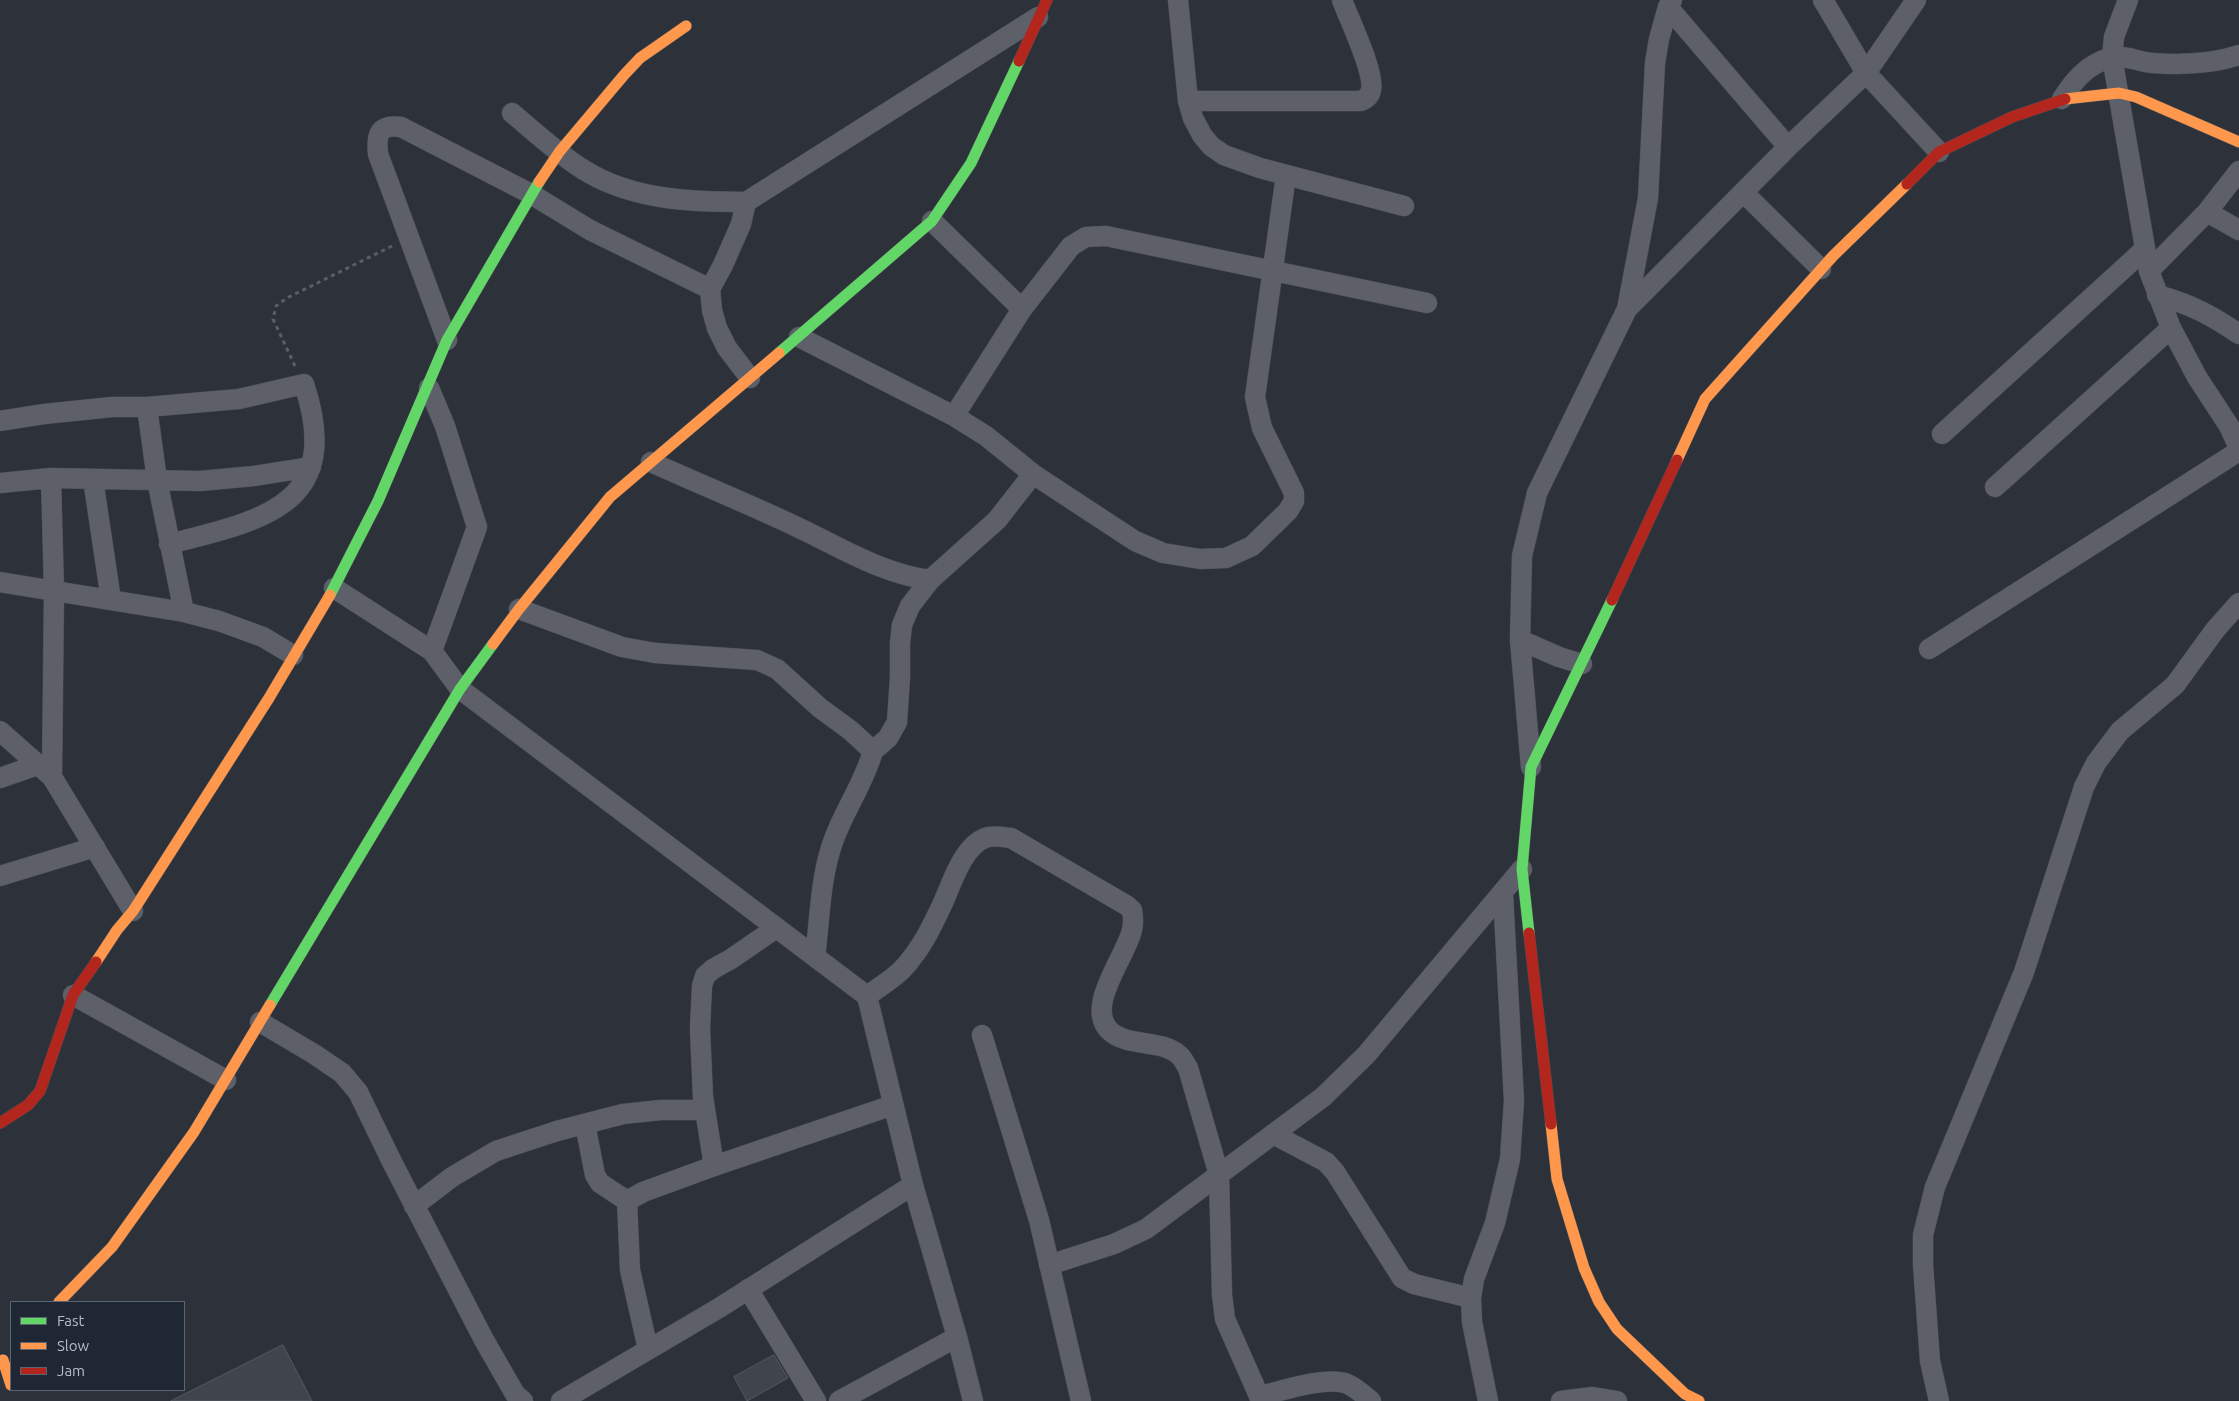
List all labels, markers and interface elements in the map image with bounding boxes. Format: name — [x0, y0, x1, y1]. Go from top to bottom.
legend — [10, 1301, 185, 1391]
text: Fast — [57, 1312, 84, 1329]
text: Slow — [57, 1337, 89, 1354]
text: Jam — [57, 1362, 85, 1379]

